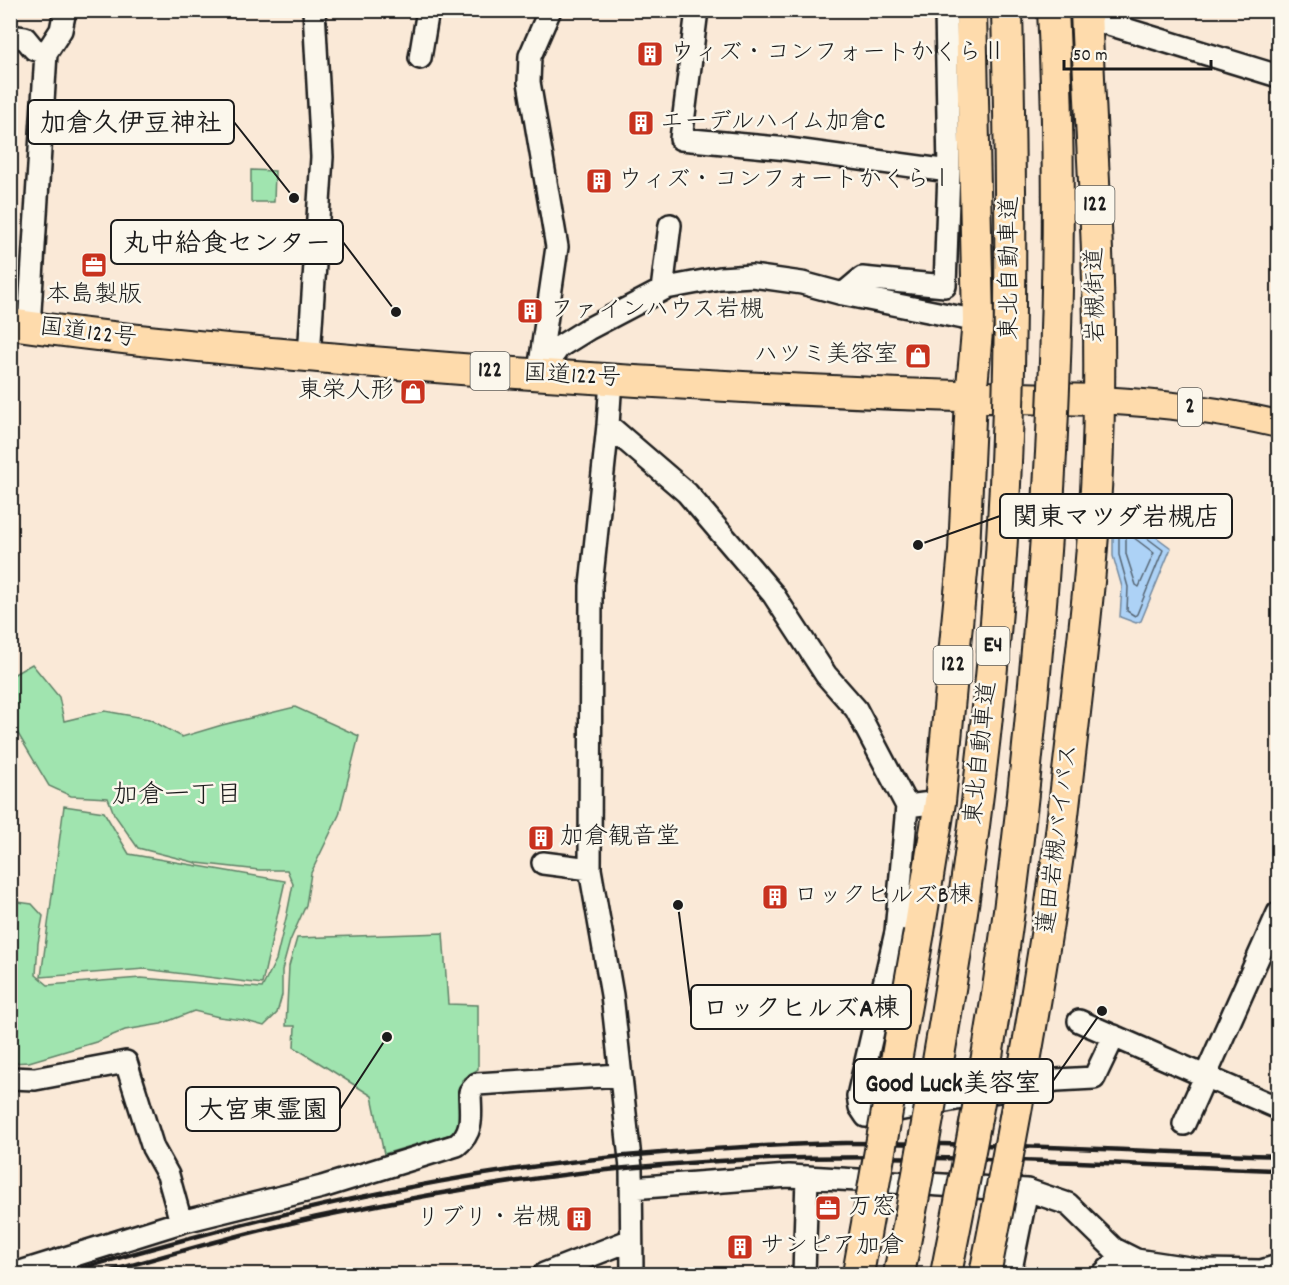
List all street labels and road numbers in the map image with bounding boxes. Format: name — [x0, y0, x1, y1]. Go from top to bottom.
road number: 122 — [1076, 186, 1114, 224]
street label: 東北自動車道 — [994, 196, 1028, 340]
street label: 岩槻街道 — [1079, 247, 1115, 343]
street label: 国道122号 — [37, 311, 139, 357]
road number: 122 — [470, 352, 510, 390]
street label: 国道122号 — [522, 357, 622, 397]
road number: 2 — [1178, 388, 1202, 426]
road number: E4 — [976, 627, 1010, 665]
road number: 122 — [934, 646, 972, 684]
street label: 東北自動車道 — [958, 680, 1006, 826]
street label: 蓮田岩槻バイパス — [1030, 742, 1088, 936]

